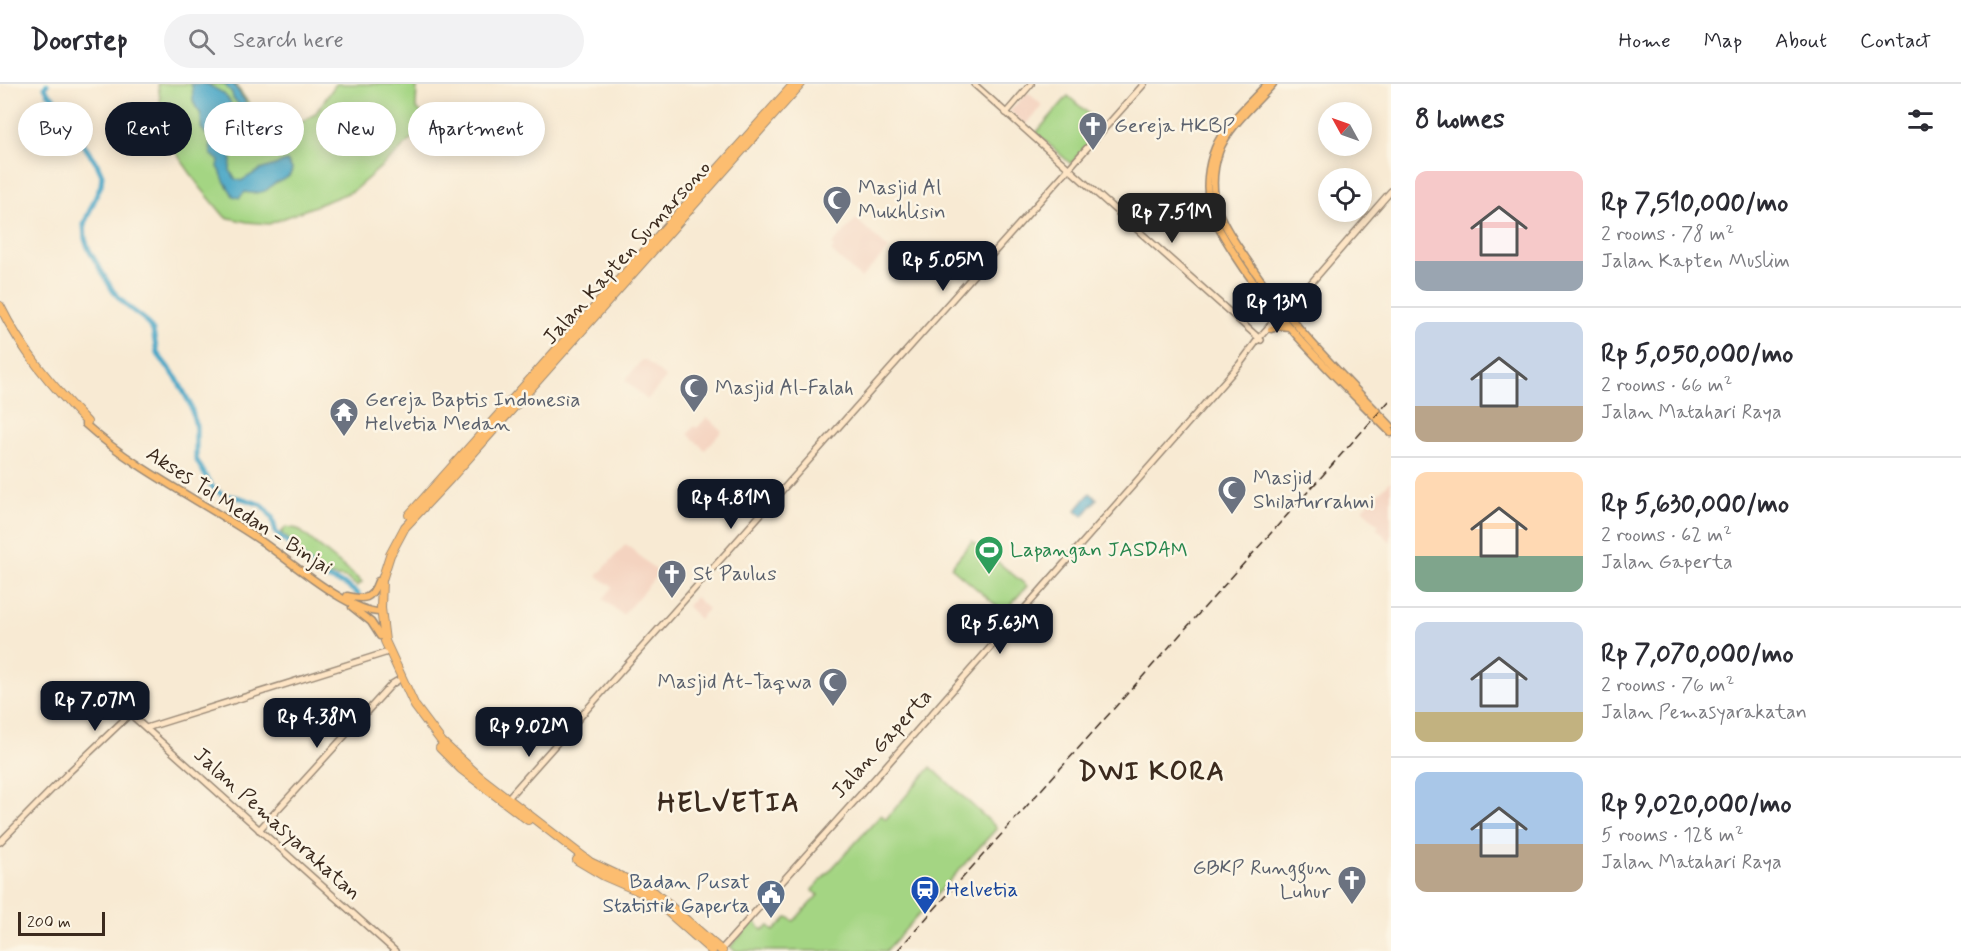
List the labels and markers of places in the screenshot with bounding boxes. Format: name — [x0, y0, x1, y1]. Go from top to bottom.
church icon: Gereja HKBP — [1077, 110, 1109, 152]
place label: Gereja HKBP — [1114, 112, 1235, 140]
place label: Masjid Al Mukhlisin — [858, 174, 946, 226]
mosque icon: Masjid Al Mukhlisin — [821, 184, 853, 226]
pin: Rp 7.51M — [1110, 193, 1234, 244]
pin: Rp 5.05M — [881, 241, 1005, 292]
pin: Rp 13M — [1228, 283, 1326, 334]
mosque icon: Masjid Al-Falah — [678, 372, 710, 414]
place label: Masjid Al-Falah — [715, 374, 854, 402]
place label: Gereja Baptis Indonesia Helvetia Medan — [365, 386, 581, 438]
temple icon: Gereja Baptis Indonesia Helvetia Medan — [328, 396, 360, 438]
place label: Masjid Shilaturrahmi — [1253, 464, 1374, 516]
mosque icon: Masjid Shilaturrahmi — [1216, 474, 1248, 516]
pin: Rp 4.81M — [669, 479, 793, 530]
sports icon: Lapangan JASDAM — [973, 534, 1005, 576]
place label: Lapangan JASDAM — [1010, 536, 1188, 564]
church icon: St Paulus — [656, 558, 688, 600]
place label: St Paulus — [693, 560, 777, 588]
pin: Rp 5.63M — [938, 604, 1062, 655]
mosque icon: Masjid At-Taqwa — [817, 666, 849, 708]
place label: Masjid At-Taqwa — [658, 668, 812, 696]
pin: Rp 7.07M — [33, 681, 157, 732]
pin: Rp 4.38M — [255, 698, 379, 749]
pin: Rp 9.02M — [467, 707, 591, 758]
place label: GBKP Runggun Luhur — [1193, 854, 1332, 906]
church icon: GBKP Runggun Luhur — [1336, 864, 1368, 906]
place label: Badan Pusat Statistik Gaperta — [602, 868, 750, 920]
station icon: Helvetia — [909, 874, 941, 916]
place label: Helvetia — [946, 876, 1018, 904]
public building icon: Badan Pusat Statistik Gaperta — [755, 878, 787, 920]

